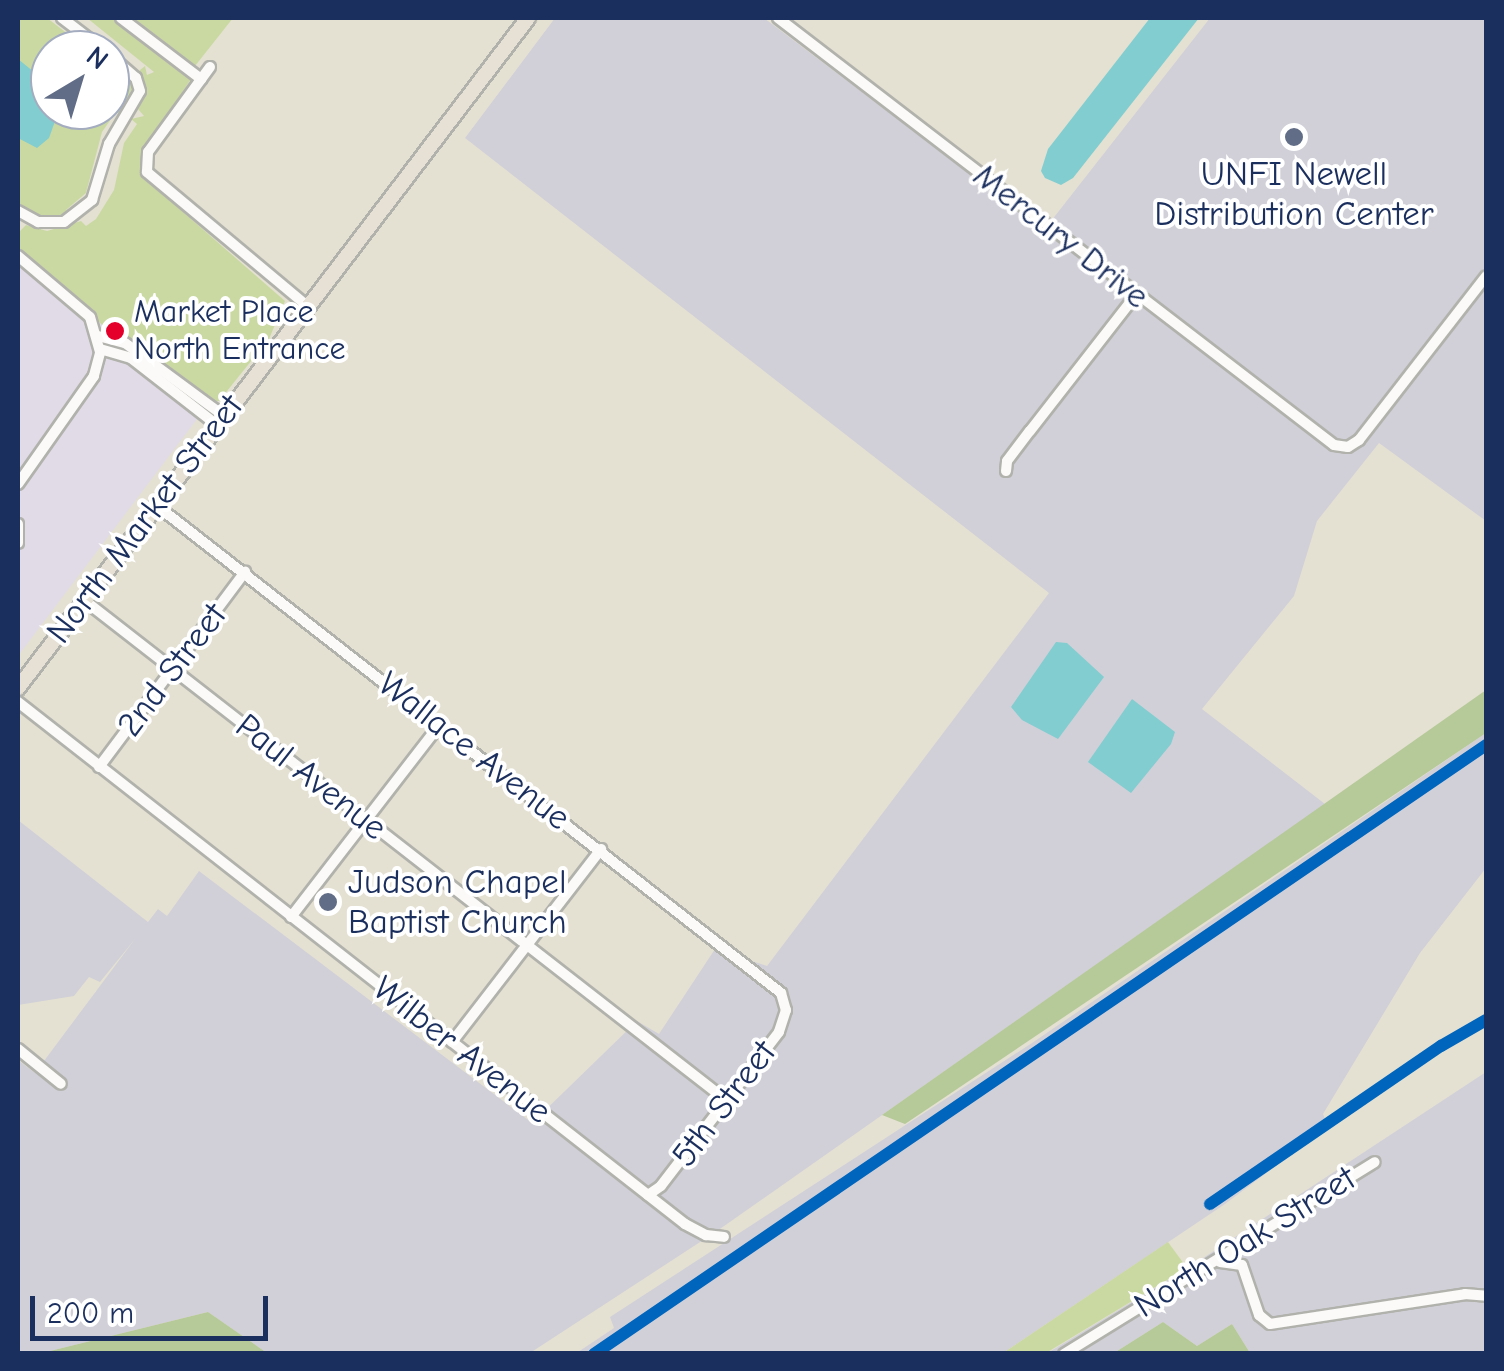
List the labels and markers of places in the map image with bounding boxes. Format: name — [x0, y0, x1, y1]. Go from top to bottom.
marker: UNFI Newell Distribution Center — [1283, 126, 1305, 148]
place label: UNFI Newell Distribution Center — [1154, 153, 1434, 235]
place label: Market Place North Entrance — [134, 294, 346, 369]
marker: Market Place North Entrance — [105, 321, 125, 341]
place label: Judson Chapel Baptist Church — [348, 861, 567, 943]
marker: Judson Chapel Baptist Church — [317, 891, 339, 913]

